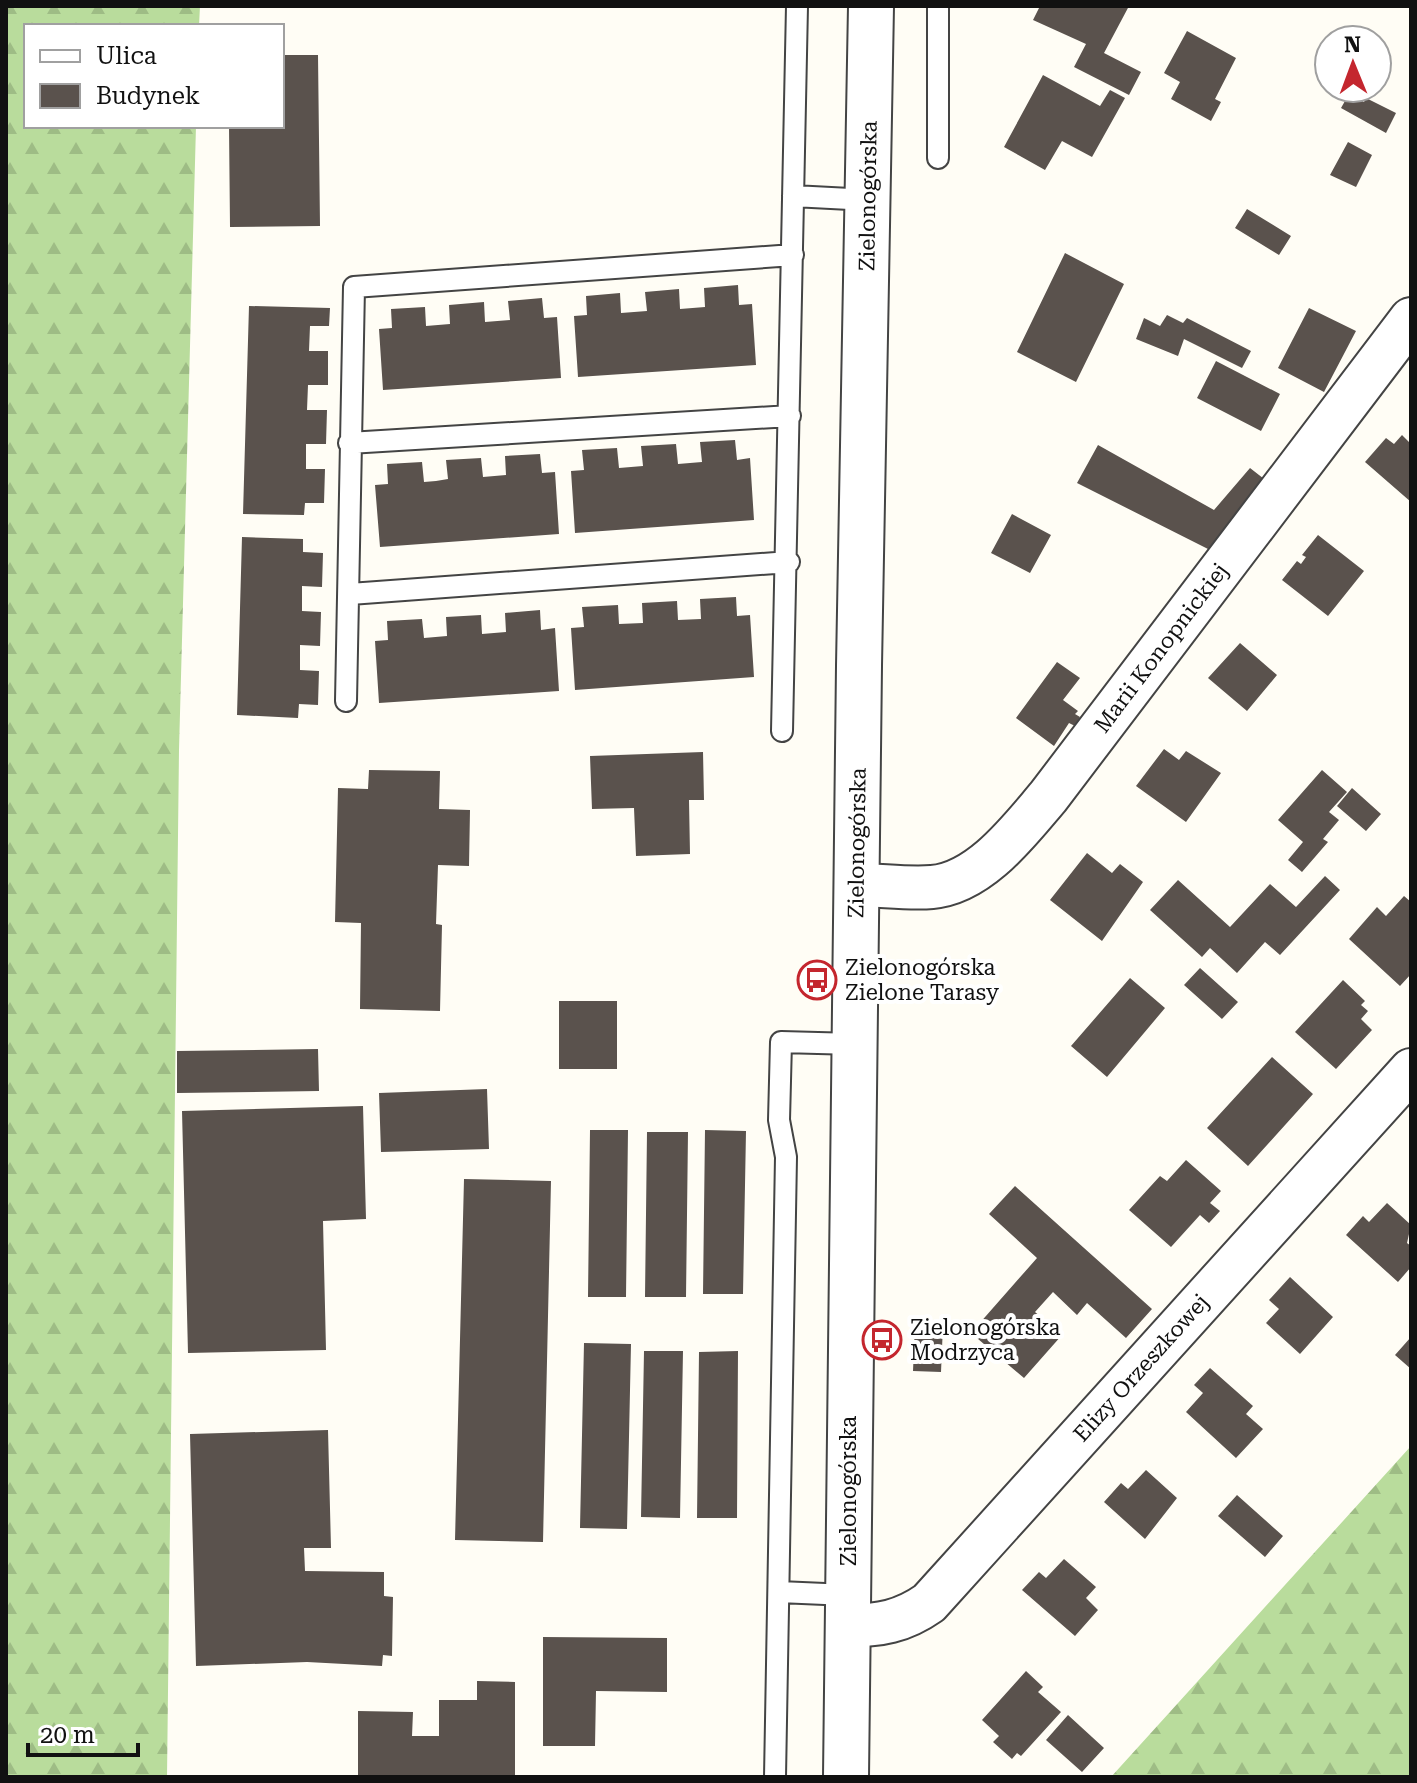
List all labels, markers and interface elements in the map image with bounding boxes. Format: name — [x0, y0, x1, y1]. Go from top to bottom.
legend — [24, 24, 284, 128]
north arrow — [1313, 24, 1393, 104]
text: N — [1344, 32, 1361, 57]
text: Ulica — [96, 42, 157, 70]
text: Budynek — [96, 82, 200, 110]
street label: Zielonogórska — [854, 120, 882, 271]
street label: Marii Konopnickiej — [1089, 558, 1233, 738]
street label: Zielonogórska — [843, 767, 871, 918]
place label: Zielonogórska Zielone Tarasy — [845, 955, 999, 1005]
bus stop icon: Zielonogórska Zielone Tarasy — [796, 959, 838, 1001]
street label: Elizy Orzeszkowej — [1068, 1289, 1214, 1447]
place label: Zielonogórska Modrzyca — [910, 1315, 1061, 1365]
bus stop icon: Zielonogórska Modrzyca — [861, 1319, 903, 1361]
street label: Zielonogórska — [836, 1416, 861, 1566]
scale bar — [28, 1707, 138, 1757]
text: 20 m — [40, 1721, 95, 1749]

